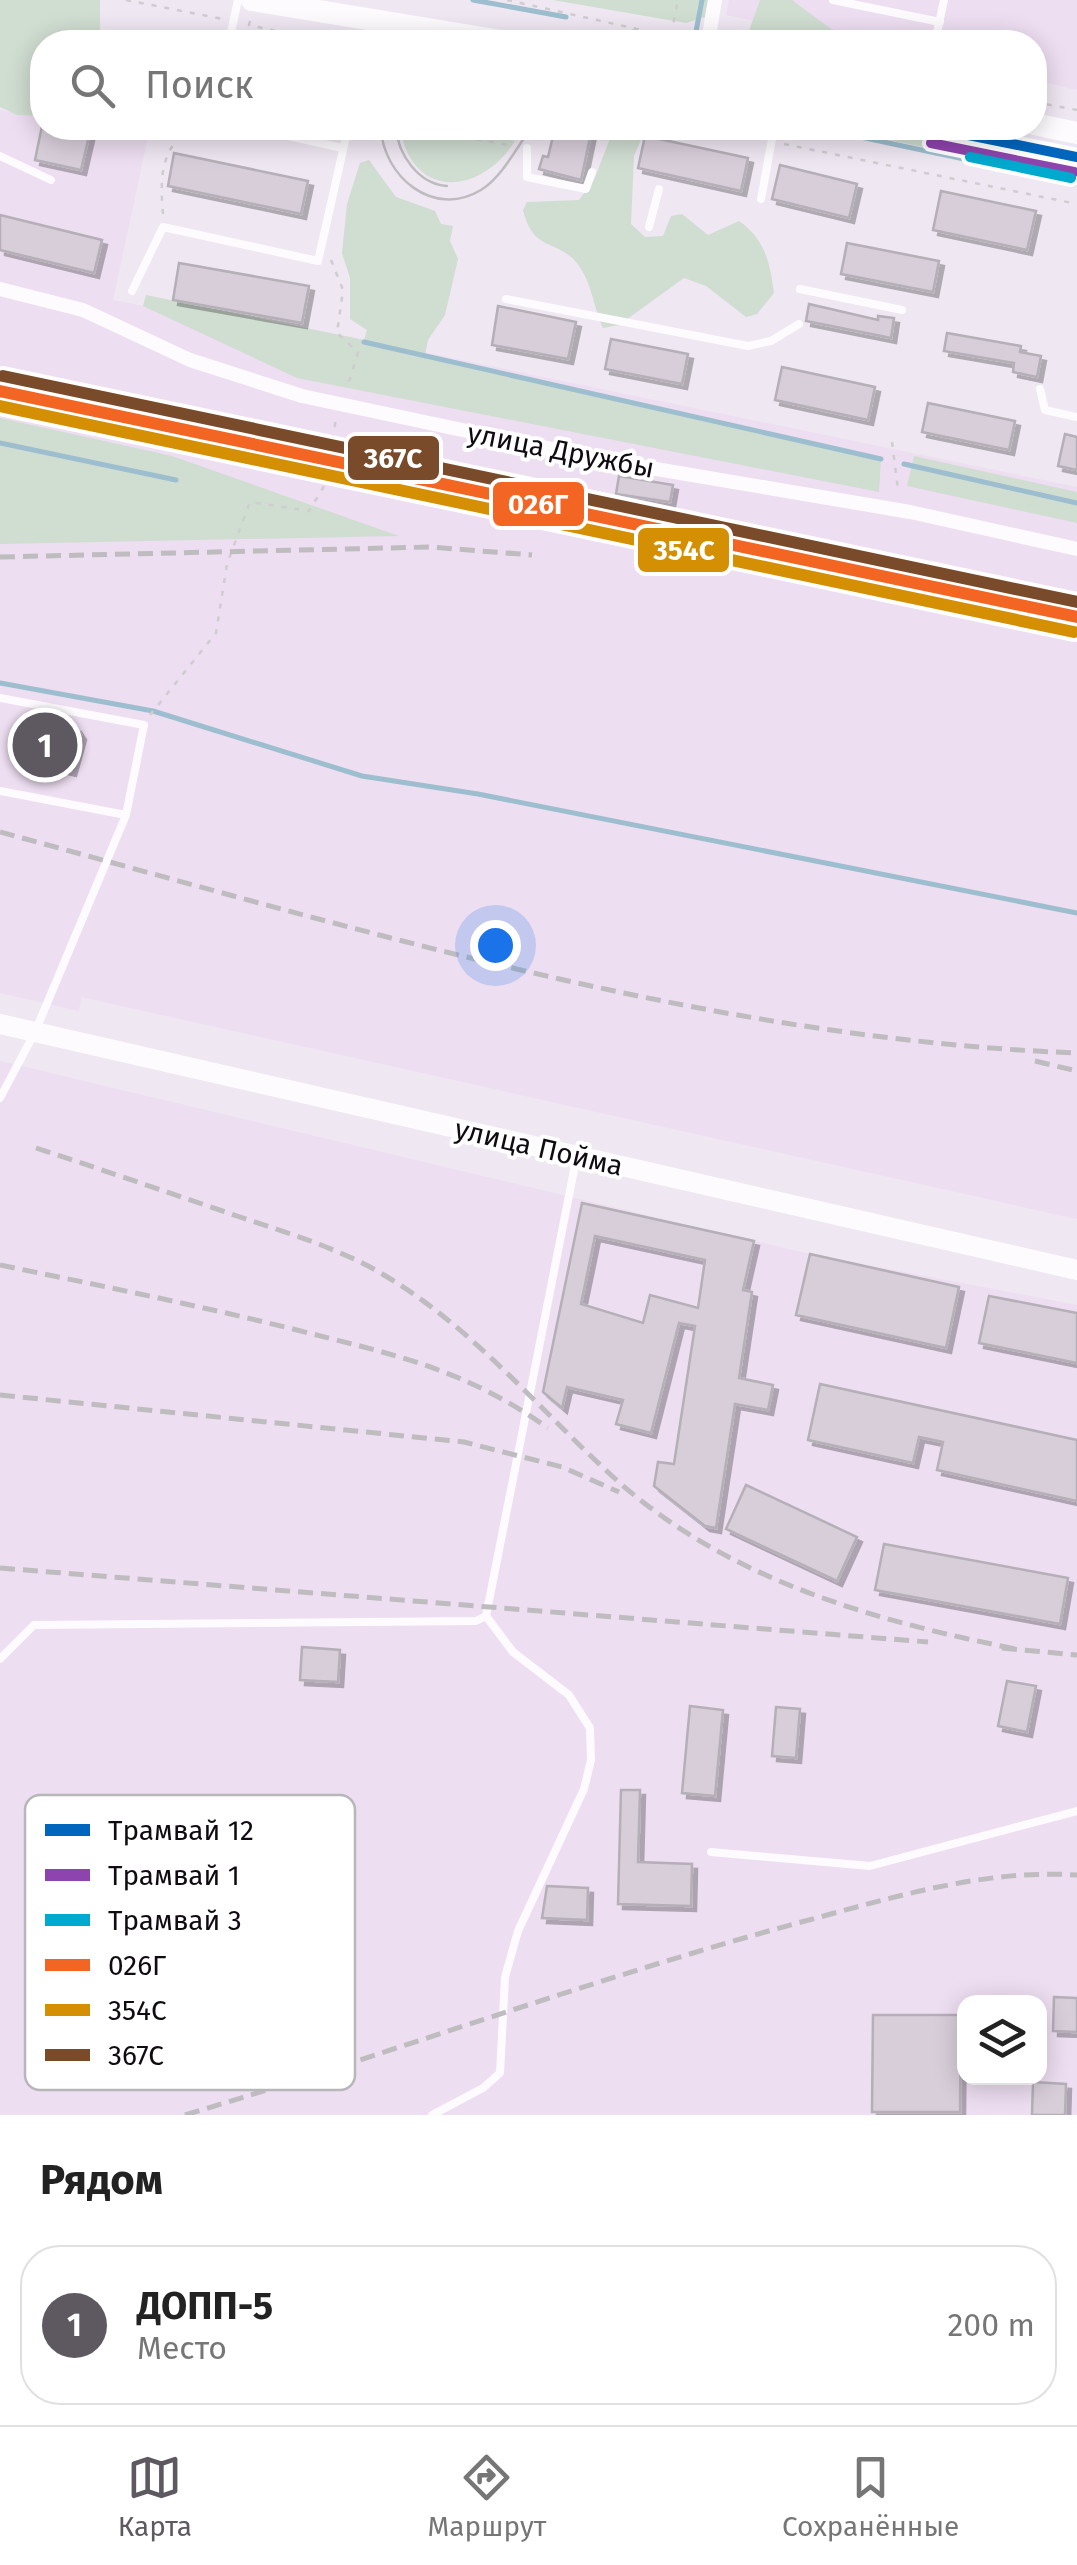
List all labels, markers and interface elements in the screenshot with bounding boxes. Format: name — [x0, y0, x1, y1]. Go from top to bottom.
search box — [30, 30, 1047, 140]
icon: search — [65, 58, 120, 113]
text: Поиск — [145, 62, 254, 108]
street label: улица Дружбы — [465, 416, 657, 485]
line badge: 367С — [346, 434, 441, 482]
text: 367С — [363, 442, 422, 475]
line badge: 026Г — [491, 480, 586, 528]
text: 026Г — [508, 488, 569, 521]
line badge: 354С — [636, 526, 731, 574]
text: 354С — [652, 534, 715, 567]
pin: 1 — [12, 708, 78, 782]
your location — [470, 920, 521, 971]
street label: улица Пойма — [452, 1112, 626, 1183]
legend — [25, 1795, 355, 2090]
text: Трамвай 12 — [108, 1814, 254, 1847]
text: Трамвай 1 — [108, 1859, 240, 1892]
text: Трамвай 3 — [108, 1904, 242, 1937]
text: 026Г — [108, 1949, 166, 1982]
text: 354С — [108, 1994, 167, 2027]
map controls — [957, 1995, 1047, 2085]
button: layers — [957, 1995, 1047, 2085]
text: 367С — [108, 2039, 164, 2072]
text: Рядом — [40, 2155, 163, 2205]
text: ДОПП-5 — [137, 2283, 273, 2329]
text: 1 — [67, 2306, 82, 2344]
text: 200 m — [948, 2306, 1035, 2344]
text: Место — [137, 2329, 227, 2367]
tab: Карта — [118, 2450, 192, 2543]
tab: Маршрут — [428, 2450, 546, 2543]
tab: Сохранённые — [782, 2450, 959, 2543]

